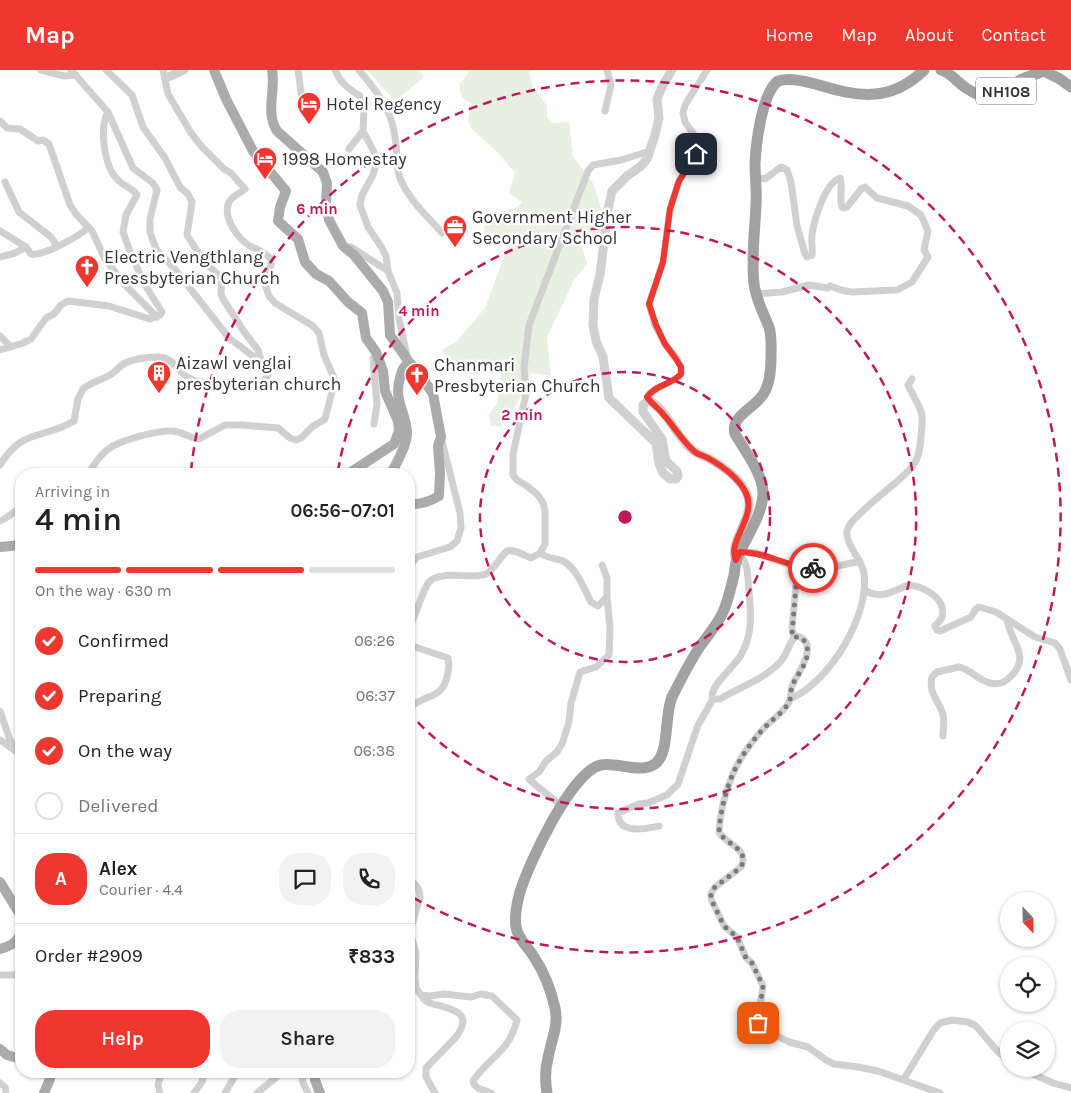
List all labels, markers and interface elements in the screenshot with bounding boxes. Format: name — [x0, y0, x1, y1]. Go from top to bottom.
text: Map — [25, 21, 75, 49]
text: Home — [765, 24, 813, 46]
text: Map — [841, 24, 877, 46]
text: About — [905, 24, 954, 46]
text: Contact — [982, 24, 1046, 46]
road number: NH108 — [976, 78, 1036, 104]
hotel icon: Hotel Regency — [296, 91, 322, 125]
place label: Hotel Regency — [326, 93, 442, 115]
pin — [675, 133, 717, 175]
icon: home — [682, 140, 710, 168]
hotel icon: 1998 Homestay — [252, 146, 278, 180]
place label: 1998 Homestay — [282, 148, 407, 170]
text: 6 min — [296, 200, 338, 218]
place label: Government Higher Secondary School — [472, 206, 632, 249]
office icon: Government Higher Secondary School — [442, 214, 468, 248]
place label: Electric Vengthlang Pressbyterian Church — [104, 246, 280, 289]
church icon: Electric Vengthlang Pressbyterian Church — [74, 254, 100, 288]
text: 4 min — [398, 302, 440, 320]
place label: Aizawl venglai presbyterian church — [176, 352, 341, 395]
place label: Chanmari Presbyterian Church — [434, 354, 601, 397]
building icon: Aizawl venglai presbyterian church — [146, 360, 172, 394]
church icon: Chanmari Presbyterian Church — [404, 362, 430, 396]
text: 2 min — [501, 406, 543, 424]
text: Arriving in — [35, 482, 110, 501]
text: 06:56–07:01 — [290, 500, 395, 522]
text: 4 min — [35, 501, 122, 538]
centre of rings — [616, 508, 634, 526]
courier — [788, 543, 838, 593]
icon: bike — [799, 554, 827, 582]
text: On the way · 630 m — [35, 581, 172, 600]
icon: check — [35, 627, 63, 655]
text: Confirmed — [78, 630, 169, 652]
text: 06:26 — [354, 631, 395, 650]
icon: check — [35, 682, 63, 710]
text: Preparing — [78, 685, 161, 707]
text: 06:37 — [356, 686, 395, 705]
icon: check — [35, 737, 63, 765]
text: On the way — [78, 740, 172, 762]
text: 06:38 — [353, 741, 395, 760]
text: Delivered — [78, 795, 158, 817]
button: chat — [279, 853, 331, 905]
button: phone — [343, 853, 395, 905]
text: Alex — [99, 858, 137, 880]
text: A — [55, 868, 67, 890]
text: Courier · 4.4 — [99, 880, 183, 899]
north arrow — [1000, 892, 1055, 948]
map controls — [1000, 892, 1055, 1077]
text: Order #2909 — [35, 945, 143, 967]
text: ₹833 — [348, 946, 395, 968]
button: locate — [1000, 957, 1055, 1012]
pin — [737, 1002, 779, 1044]
icon: bag — [744, 1009, 772, 1037]
button: Help — [35, 1010, 210, 1068]
button: Share — [220, 1010, 395, 1068]
button: layers — [1000, 1022, 1055, 1077]

